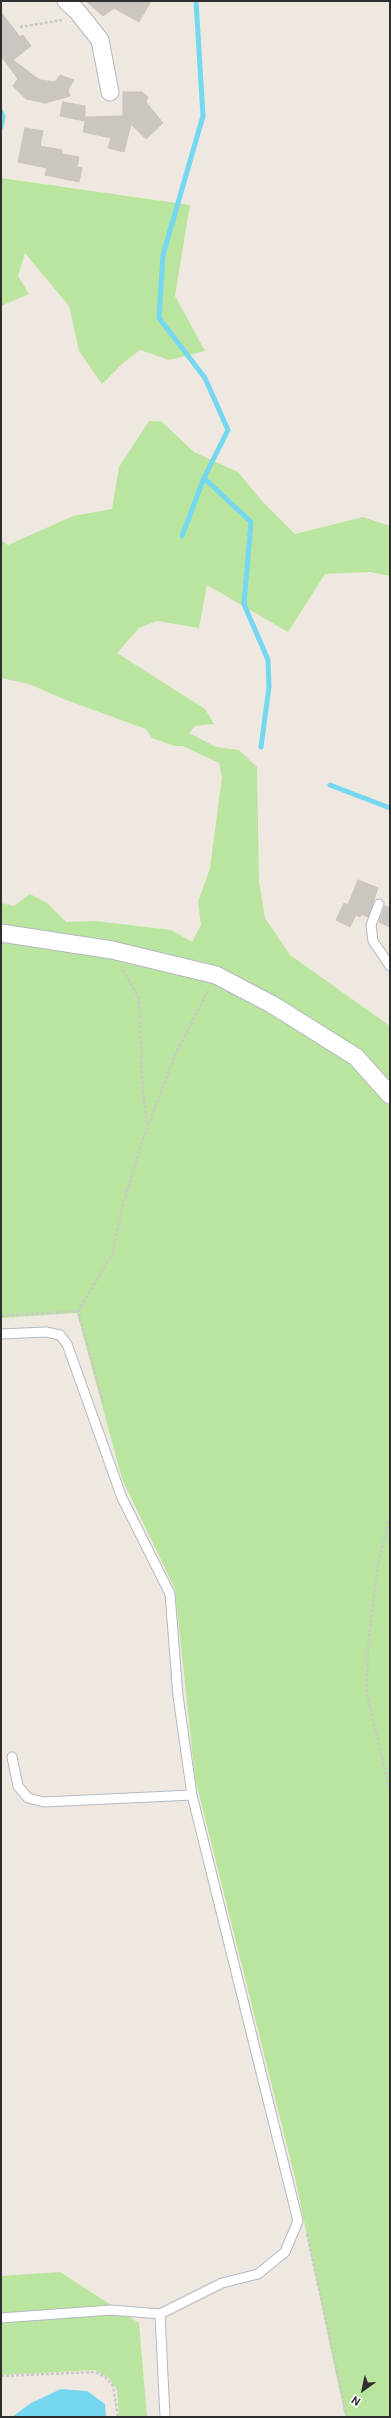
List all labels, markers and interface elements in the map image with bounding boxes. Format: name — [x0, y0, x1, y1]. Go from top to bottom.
north arrow — [343, 2370, 383, 2410]
text: N — [349, 2393, 363, 2408]

